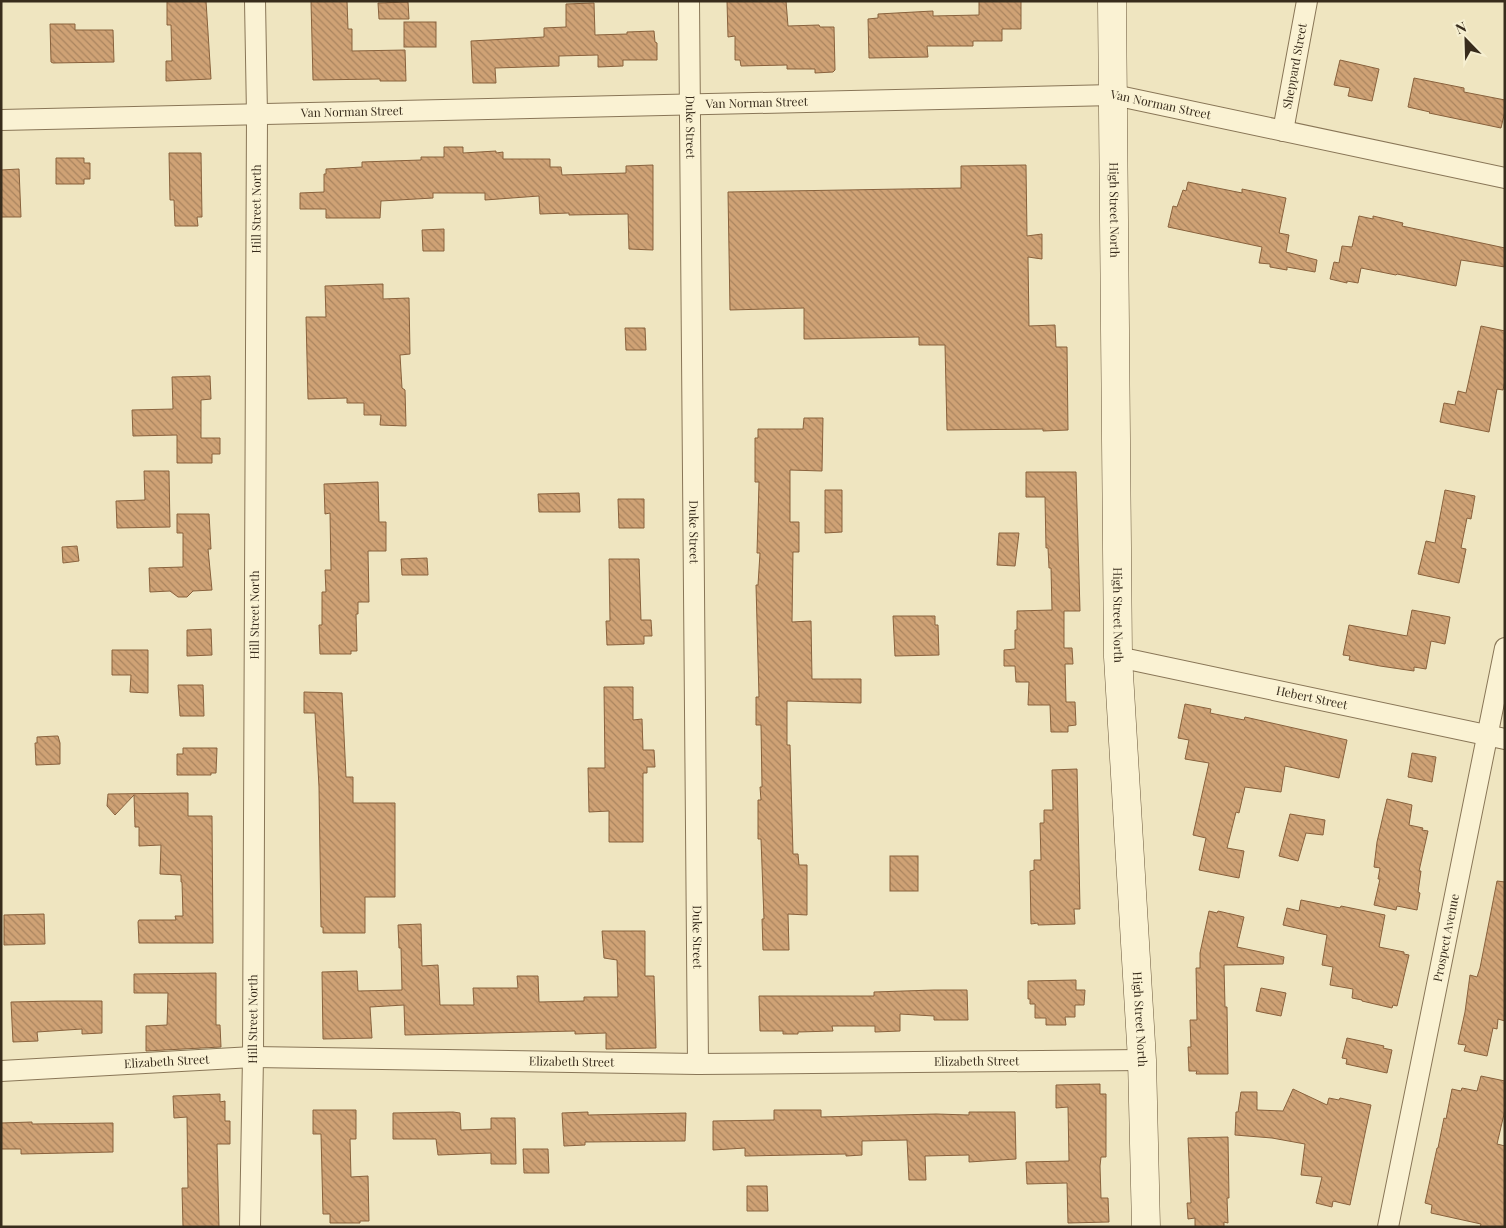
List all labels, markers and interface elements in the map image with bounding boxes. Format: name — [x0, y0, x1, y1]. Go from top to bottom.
north arrow — [1441, 15, 1491, 65]
text: N — [1452, 17, 1469, 38]
street label: Sheppard Street — [1278, 21, 1310, 110]
street label: Van Norman Street — [1108, 85, 1213, 123]
street label: Van Norman Street — [705, 93, 809, 111]
street label: Duke Street — [683, 95, 699, 159]
street label: Van Norman Street — [300, 102, 404, 120]
street label: High Street North — [1106, 162, 1123, 258]
street label: Hill Street North — [247, 164, 264, 254]
street label: Duke Street — [686, 500, 703, 564]
street label: High Street North — [1110, 567, 1127, 663]
street label: Hill Street North — [246, 570, 262, 660]
street label: Hebert Street — [1275, 682, 1350, 713]
street label: Prospect Avenue — [1429, 892, 1462, 983]
street label: Duke Street — [690, 905, 706, 969]
street label: High Street North — [1130, 971, 1151, 1067]
street label: Hill Street North — [244, 974, 260, 1064]
street label: Elizabeth Street — [124, 1050, 211, 1071]
street label: Elizabeth Street — [529, 1052, 615, 1070]
street label: Elizabeth Street — [934, 1052, 1020, 1069]

